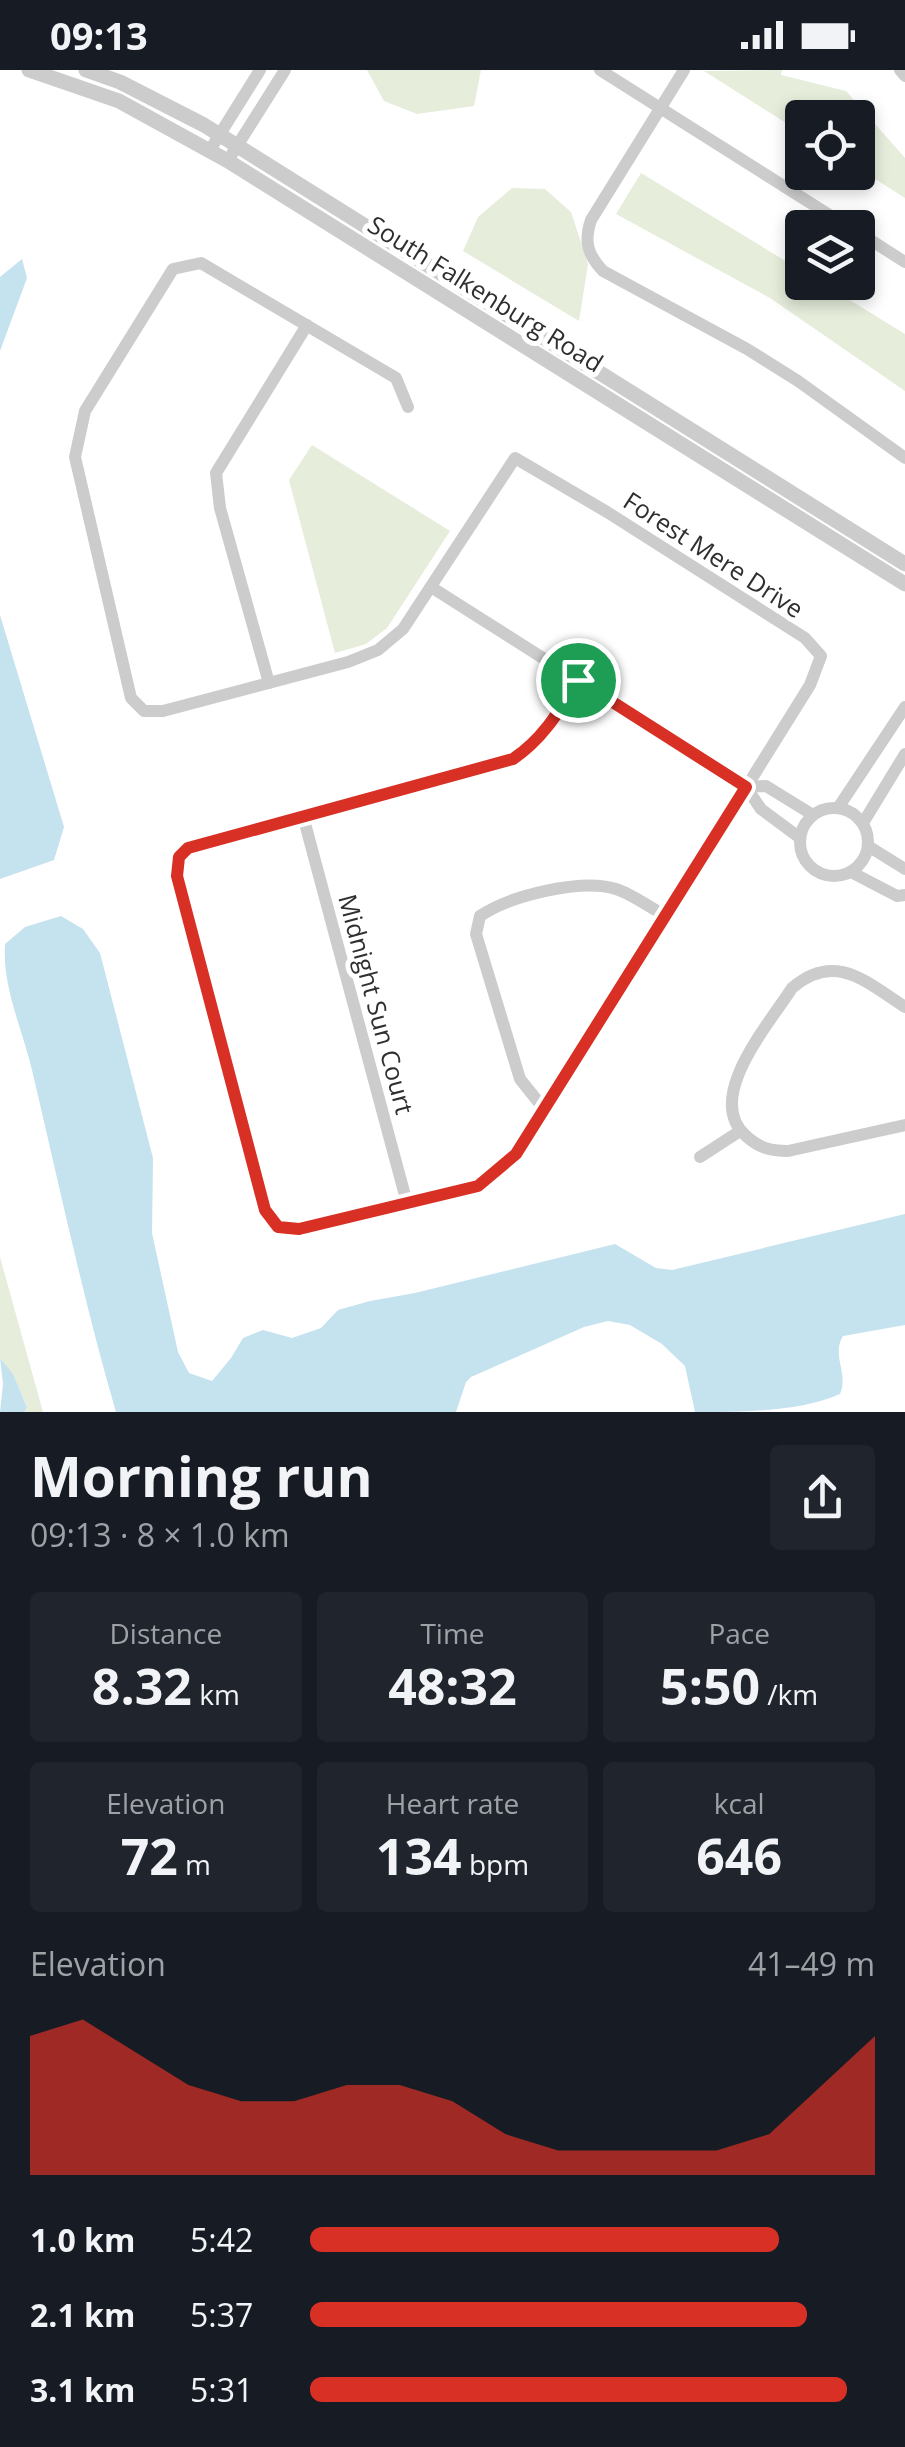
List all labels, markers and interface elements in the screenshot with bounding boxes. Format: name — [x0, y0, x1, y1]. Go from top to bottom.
text: 09:13 — [50, 9, 148, 61]
map controls — [785, 100, 875, 300]
button: locate — [785, 100, 875, 190]
street label: South Falkenburg Road — [362, 207, 610, 379]
button: layers — [785, 210, 875, 300]
street label: Forest Mere Drive — [618, 483, 810, 625]
pin — [536, 638, 621, 723]
icon: arrive — [551, 653, 606, 708]
street label: Midnight Sun Court — [331, 890, 423, 1118]
text: Morning run — [30, 1438, 373, 1513]
button: share — [770, 1445, 875, 1550]
text: 09:13 · 8 × 1.0 km — [30, 1513, 290, 1556]
text: Distance — [110, 1614, 222, 1652]
text: Time — [420, 1614, 485, 1652]
text: Pace — [708, 1614, 770, 1652]
text: 8.32 — [92, 1652, 192, 1720]
text: 48:32 — [388, 1652, 517, 1720]
text: 5:50 — [660, 1652, 760, 1720]
text: km — [192, 1675, 240, 1713]
text: /km — [760, 1675, 818, 1713]
text: Elevation — [106, 1784, 225, 1822]
text: Heart rate — [386, 1784, 519, 1822]
text: kcal — [714, 1784, 765, 1822]
text: 72 — [121, 1822, 178, 1890]
text: 134 — [376, 1822, 462, 1890]
text: 646 — [696, 1822, 782, 1890]
text: m — [178, 1845, 211, 1883]
text: bpm — [462, 1845, 529, 1883]
text: Elevation — [30, 1942, 166, 1985]
text: 41–49 m — [748, 1942, 875, 1985]
text: 1.0 km — [30, 2218, 135, 2261]
text: 5:42 — [190, 2218, 253, 2261]
text: 2.1 km — [30, 2293, 135, 2336]
text: 5:37 — [190, 2293, 253, 2336]
text: 3.1 km — [30, 2368, 135, 2411]
text: 5:31 — [190, 2368, 253, 2411]

